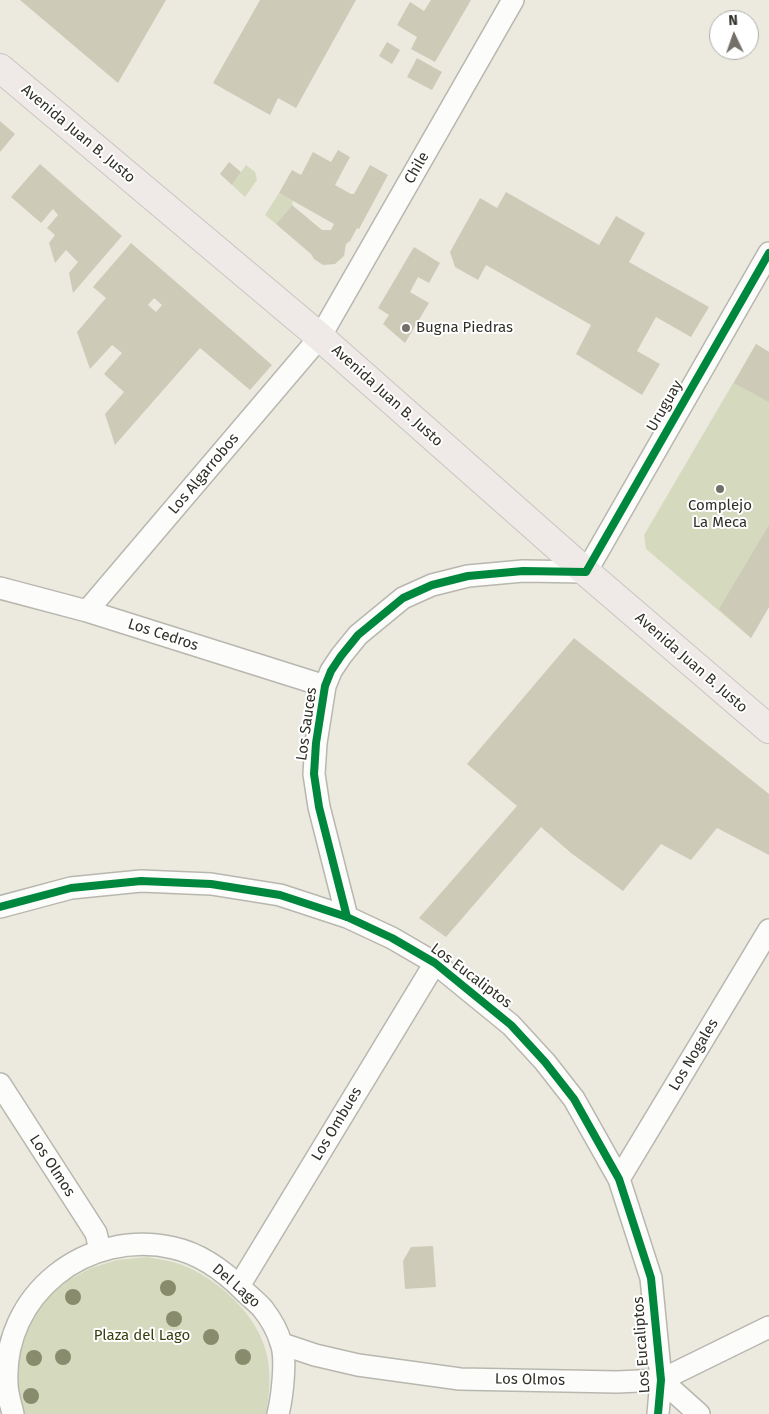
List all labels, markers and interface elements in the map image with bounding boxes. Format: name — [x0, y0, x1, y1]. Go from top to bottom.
north arrow — [709, 10, 759, 60]
text: N — [728, 12, 738, 29]
street label: Avenida Juan B. Justo — [17, 81, 139, 187]
street label: Chile — [401, 149, 433, 187]
place label: Bugna Piedras — [416, 319, 513, 337]
marker: Bugna Piedras — [400, 322, 412, 334]
street label: Avenida Juan B. Justo — [328, 341, 446, 451]
street label: Uruguay — [643, 377, 687, 435]
street label: Los Algarrobos — [165, 430, 243, 518]
marker: Complejo La Meca — [714, 483, 726, 495]
place label: Complejo La Meca — [688, 497, 752, 532]
street label: Avenida Juan B. Justo — [631, 609, 751, 717]
street label: Los Cedros — [125, 615, 201, 655]
street label: Los Sauces — [293, 686, 321, 762]
street label: Los Eucaliptos — [427, 940, 515, 1012]
street label: Los Nogales — [665, 1016, 723, 1094]
street label: Los Ombues — [308, 1084, 366, 1164]
street label: Los Olmos — [25, 1132, 79, 1200]
street label: Del Lago — [208, 1260, 264, 1312]
street label: Los Eucaliptos — [630, 1296, 654, 1394]
park label: Plaza del Lago — [94, 1327, 190, 1345]
street label: Los Olmos — [495, 1370, 565, 1390]

